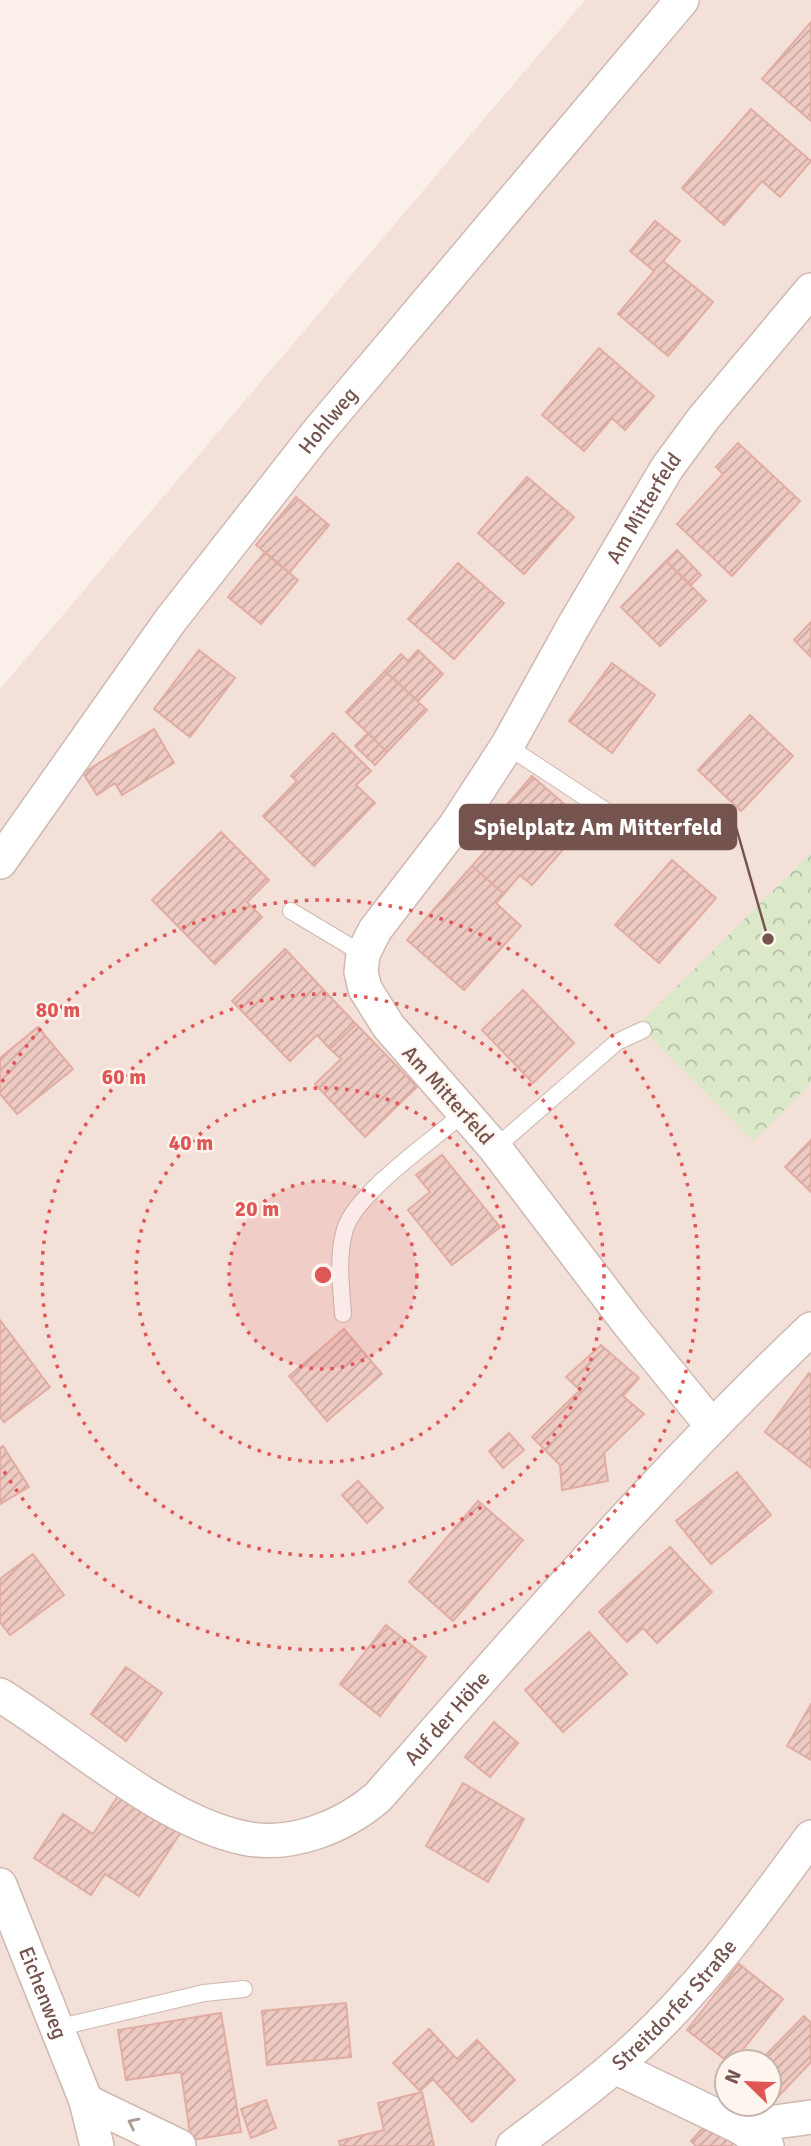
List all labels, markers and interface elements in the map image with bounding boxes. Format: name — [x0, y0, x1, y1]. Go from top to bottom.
street label: Hohlweg — [293, 382, 363, 459]
street label: Am Mitterfeld — [600, 447, 687, 568]
callout: Spielplatz Am Mitterfeld — [460, 805, 736, 849]
text: Spielplatz Am Mitterfeld — [474, 813, 722, 842]
text: 80 m — [36, 997, 80, 1023]
street label: Am Mitterfeld — [397, 1040, 499, 1150]
text: 60 m — [102, 1064, 146, 1090]
text: 40 m — [169, 1130, 213, 1156]
text: 20 m — [235, 1196, 279, 1222]
centre of rings — [311, 1263, 335, 1287]
street label: Auf der Höhe — [399, 1666, 495, 1771]
street label: Streitdorfer Straße — [607, 1934, 742, 2076]
street label: Eichenweg — [13, 1943, 73, 2043]
north arrow — [713, 2048, 783, 2118]
text: N — [720, 2066, 747, 2088]
one-way arrow — [128, 2118, 140, 2132]

